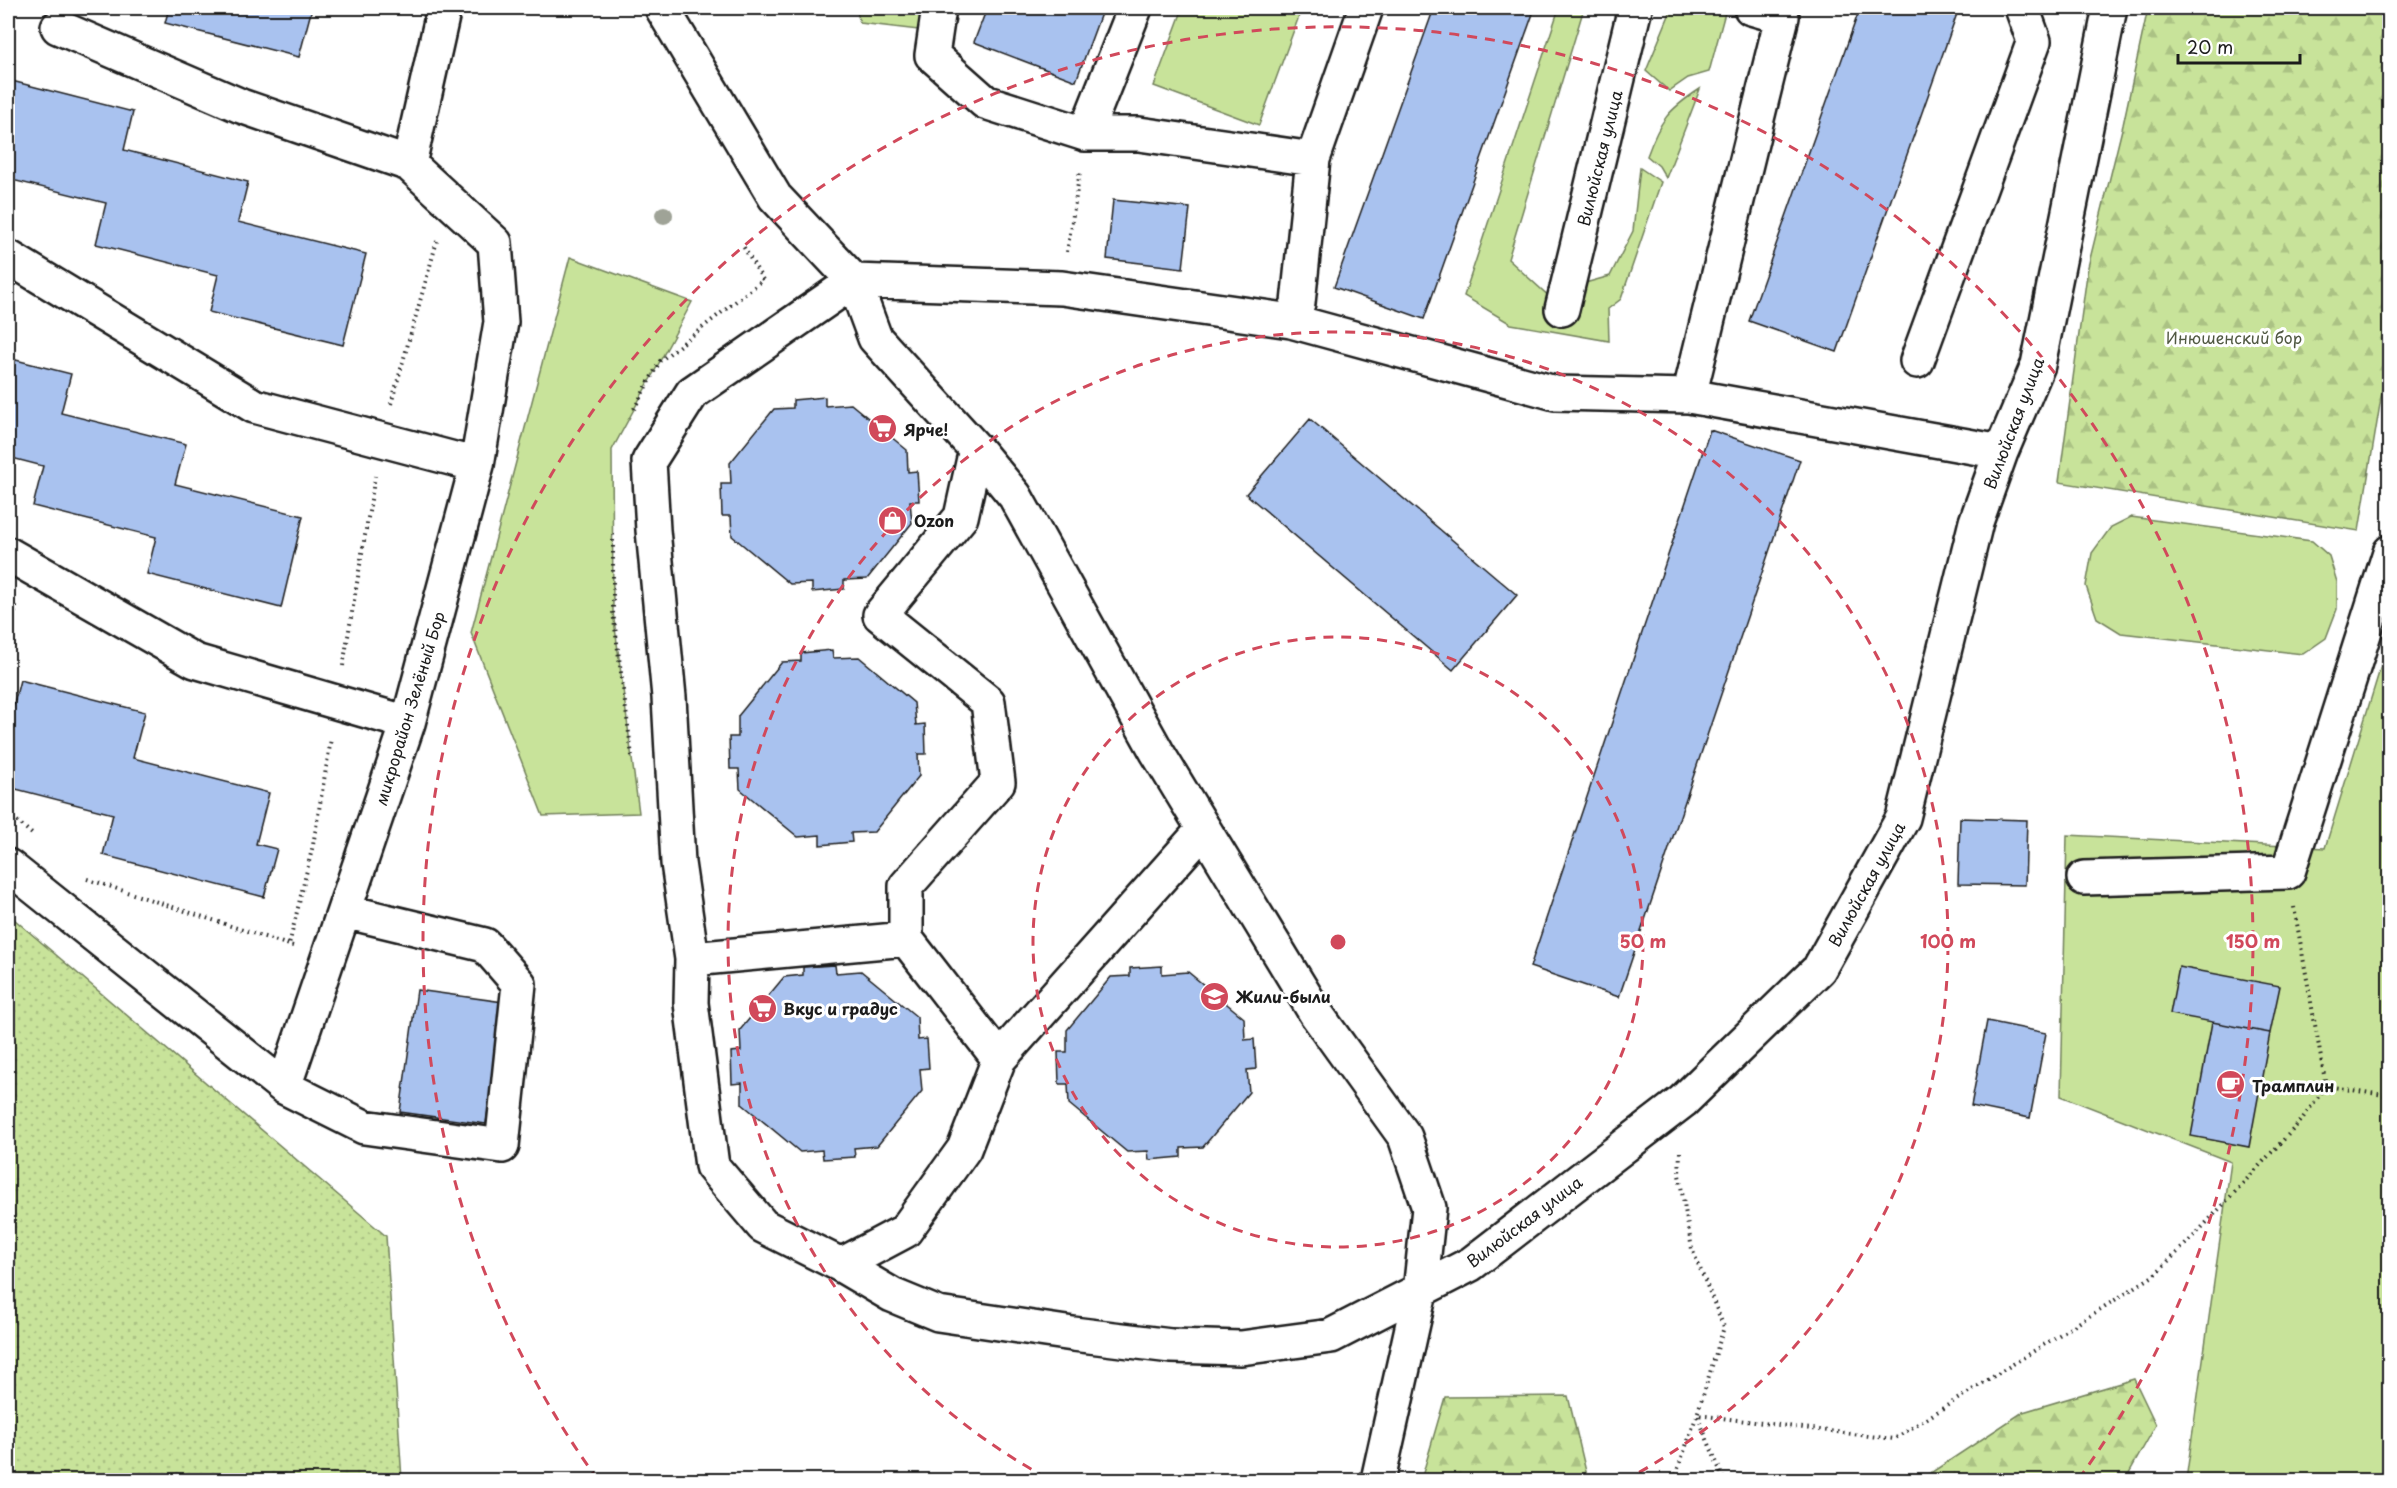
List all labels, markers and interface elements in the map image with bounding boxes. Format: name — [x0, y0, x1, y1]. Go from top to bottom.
scale bar — [2178, 27, 2300, 65]
text: 20 m — [2187, 33, 2233, 60]
street label: Вилюйская улица — [1570, 87, 1628, 229]
park label: Инюшенский бор — [2166, 325, 2302, 349]
street label: Вилюйская улица — [1977, 354, 2049, 492]
supermarket icon: Ярче! — [867, 413, 899, 445]
place label: Ярче! — [903, 417, 948, 441]
shop icon: Ozon — [877, 504, 909, 536]
place label: Ozon — [914, 508, 954, 532]
street label: микрорайон Зелёный Бор — [368, 608, 450, 808]
street label: Вилюйская улица — [1822, 817, 1910, 951]
text: 50 m — [1620, 927, 1666, 954]
text: 100 m — [1920, 927, 1976, 954]
text: 150 m — [2226, 927, 2280, 954]
centre of rings — [1328, 932, 1348, 952]
school or university icon: Жили-были — [1199, 980, 1231, 1012]
place label: Жили-были — [1235, 984, 1331, 1008]
supermarket icon: Вкус и градус — [746, 992, 778, 1024]
place label: Вкус и градус — [783, 996, 898, 1020]
cafe icon: Трамплин — [2215, 1069, 2247, 1101]
place label: Трамплин — [2252, 1073, 2334, 1097]
street label: Вилюйская улица — [1461, 1169, 1587, 1273]

